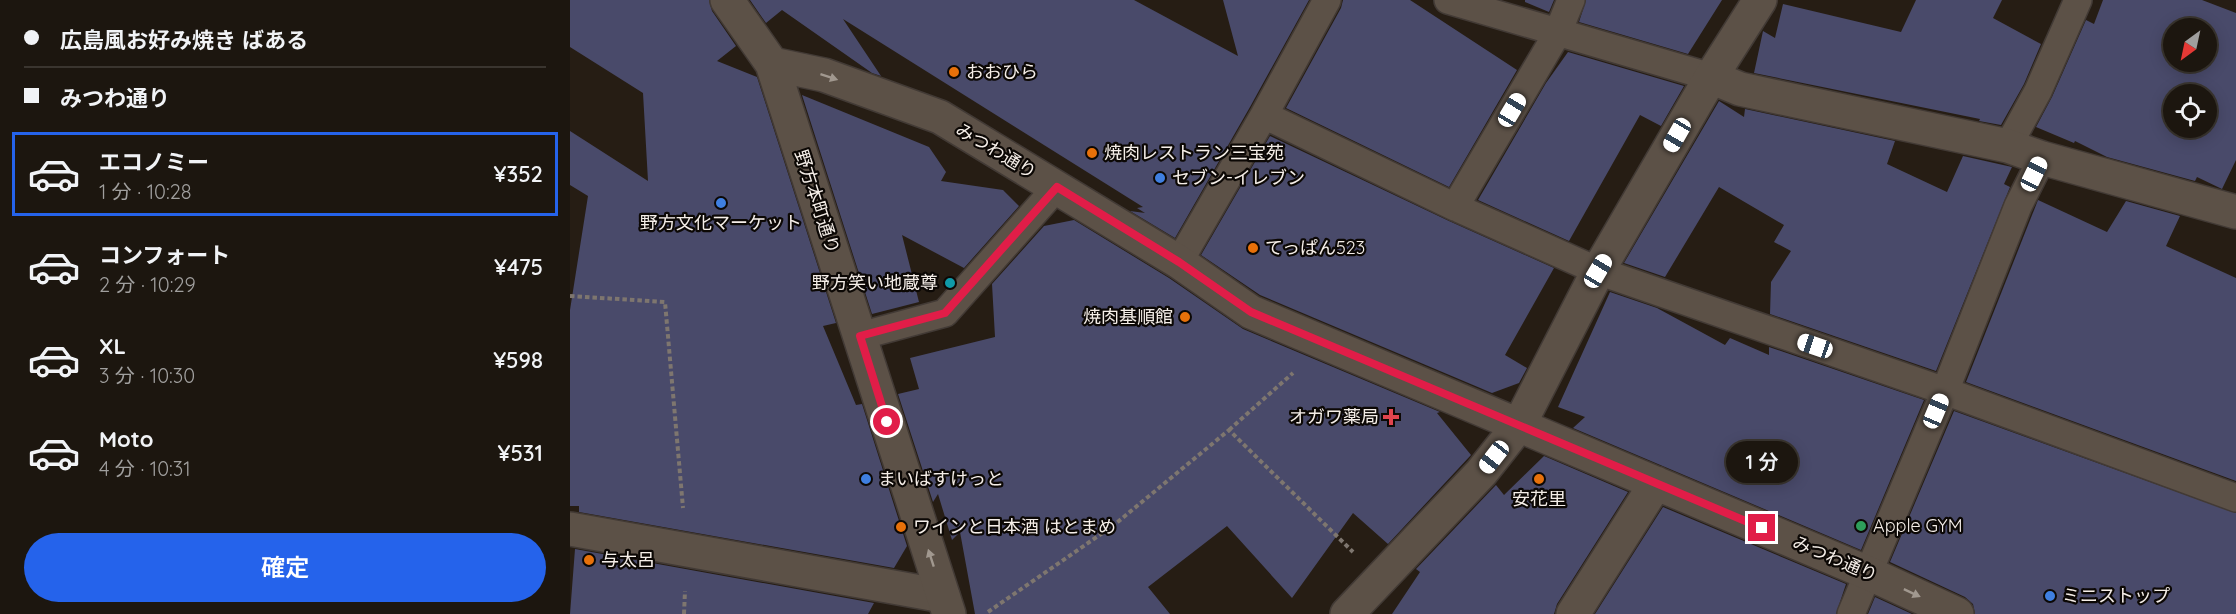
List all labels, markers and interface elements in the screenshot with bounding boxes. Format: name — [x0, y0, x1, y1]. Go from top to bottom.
north arrow — [2163, 18, 2217, 72]
map controls — [2163, 18, 2217, 138]
text: 広島風お好み焼き ばある — [60, 26, 308, 54]
place label: おおひら — [966, 60, 1038, 83]
marker: おおひら — [947, 65, 961, 79]
one-way arrow — [820, 73, 838, 83]
text: みつわ通り — [60, 84, 170, 112]
button: locate — [2163, 84, 2217, 138]
car — [1495, 90, 1529, 130]
car — [1660, 115, 1694, 155]
street label: みつわ通り — [952, 118, 1041, 184]
place label: 焼肉レストラン三宝苑 — [1104, 141, 1284, 164]
marker: 焼肉レストラン三宝苑 — [1085, 146, 1099, 160]
icon: car — [27, 147, 81, 201]
street label: 野方本町通り — [790, 147, 845, 257]
text: エコノミー — [99, 148, 209, 176]
car — [2018, 154, 2050, 194]
text: ¥352 — [494, 160, 543, 188]
place label: セブン-イレブン — [1172, 166, 1305, 189]
marker: セブン-イレブン — [1153, 171, 1167, 185]
text: 1 分 · 10:28 — [99, 179, 192, 204]
marker: 野方文化マーケット — [714, 196, 728, 210]
place label: 野方文化マーケット — [640, 211, 802, 234]
place label: てっぱん523 — [1265, 236, 1365, 259]
icon: car — [27, 240, 81, 294]
text: コンフォート — [99, 241, 230, 269]
marker: てっぱん523 — [1246, 241, 1260, 255]
car — [1581, 251, 1615, 291]
text: ¥475 — [494, 253, 543, 281]
place label: 野方笑い地蔵尊 — [812, 271, 938, 294]
text: 2 分 · 10:29 — [99, 272, 196, 297]
marker: 野方笑い地蔵尊 — [943, 276, 957, 290]
place label: 焼肉基順館 — [1083, 305, 1173, 328]
marker: 焼肉基順館 — [1178, 310, 1192, 324]
text: XL — [99, 332, 126, 360]
car — [1795, 332, 1835, 360]
icon: car — [27, 333, 81, 387]
text: ¥598 — [493, 346, 543, 374]
text: 3 分 · 10:30 — [99, 363, 195, 388]
car — [1921, 391, 1951, 431]
place label: オガワ薬局 — [1289, 405, 1379, 428]
route start — [873, 408, 900, 435]
marker: オガワ薬局 — [1384, 410, 1398, 424]
text: Moto — [99, 425, 153, 453]
icon: car — [27, 426, 81, 480]
car — [1476, 437, 1512, 477]
text: ¥531 — [498, 439, 543, 467]
callout: 1 分 — [1726, 441, 1798, 483]
text: 1 分 — [1745, 449, 1779, 474]
text: 4 分 · 10:31 — [99, 456, 191, 481]
place label: まいばすけっと — [878, 467, 1004, 490]
marker: まいばすけっと — [859, 472, 873, 486]
marker: 安花里 — [1532, 472, 1546, 486]
place label: 安花里 — [1512, 487, 1566, 510]
route end — [1748, 514, 1775, 541]
place label: Apple GYM — [1873, 514, 1963, 537]
place label: ワインと日本酒 はとまめ — [913, 515, 1116, 538]
marker: Apple GYM — [1854, 519, 1868, 533]
marker: ワインと日本酒 はとまめ — [894, 520, 908, 534]
street label: みつわ通り — [1789, 530, 1881, 587]
button: 確定 — [24, 533, 546, 602]
place label: 与太呂 — [601, 548, 655, 571]
one-way arrow — [926, 549, 935, 567]
marker: 与太呂 — [582, 553, 596, 567]
place label: ミニストップ — [2062, 584, 2170, 607]
one-way arrow — [1903, 589, 1920, 598]
marker: ミニストップ — [2043, 589, 2057, 603]

